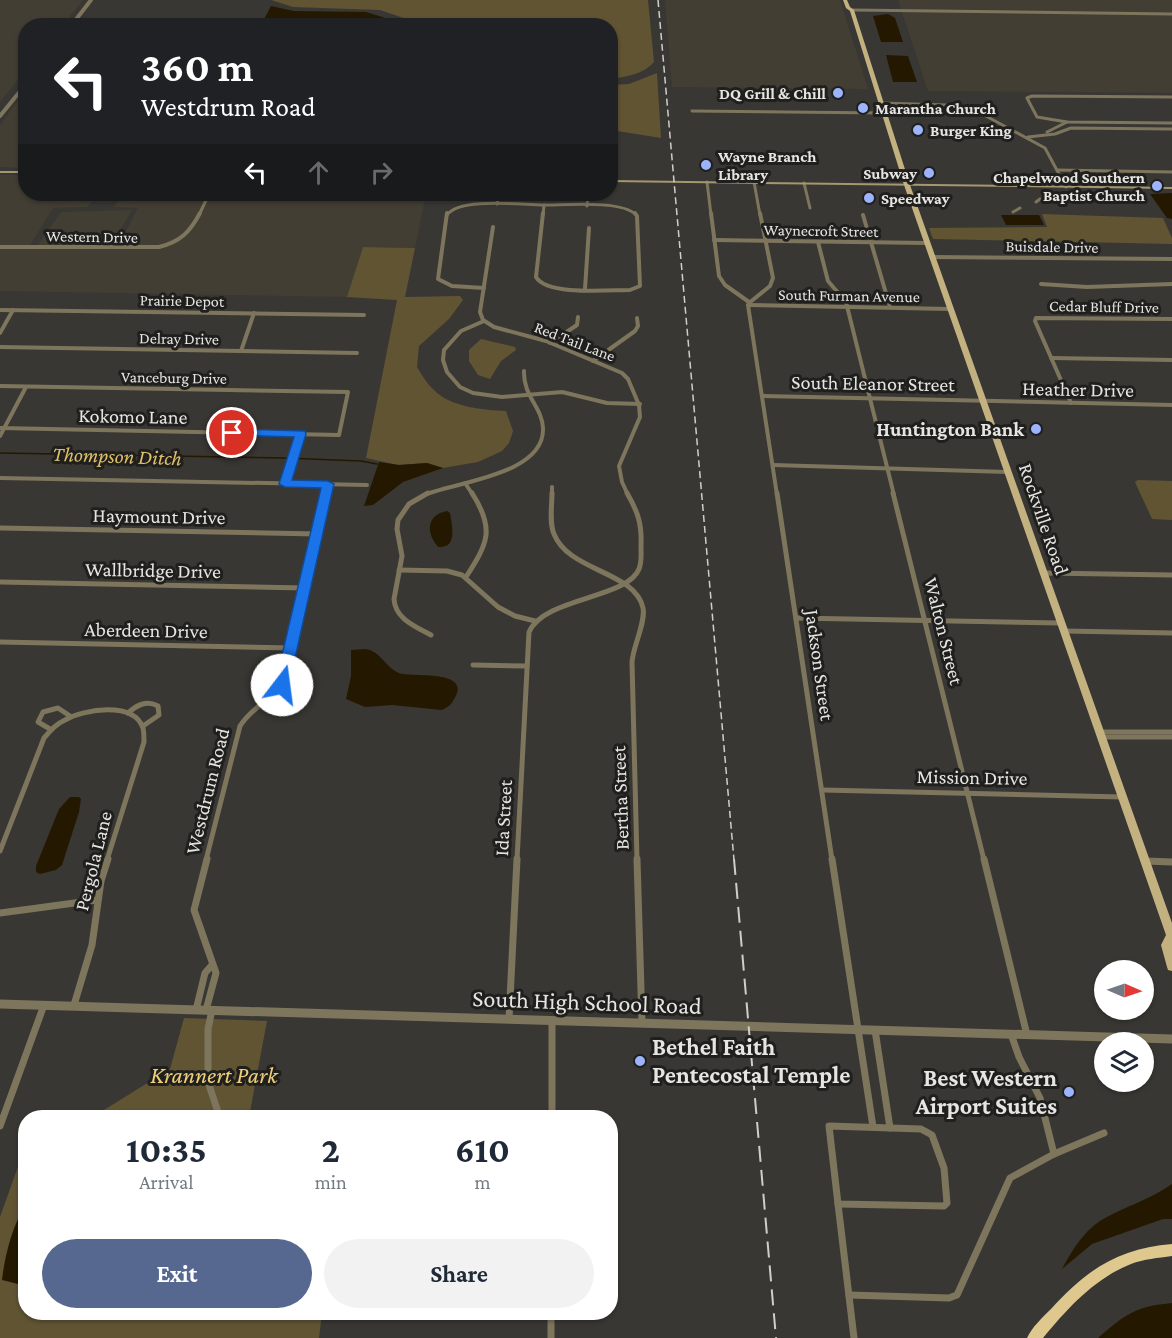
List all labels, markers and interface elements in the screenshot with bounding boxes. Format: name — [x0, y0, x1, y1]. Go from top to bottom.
icon: left — [42, 42, 120, 120]
text: 360 m — [141, 43, 254, 90]
place label: DQ Grill & Chill — [719, 85, 826, 102]
marker: DQ Grill & Chill — [831, 86, 845, 100]
text: Westdrum Road — [141, 92, 316, 122]
place label: Marantha Church — [875, 100, 996, 117]
marker: Marantha Church — [856, 101, 870, 115]
place label: Burger King — [930, 122, 1012, 139]
marker: Burger King — [911, 123, 925, 137]
place label: Wayne Branch Library — [717, 148, 817, 183]
icon: left — [239, 156, 272, 189]
icon: ahead — [302, 156, 335, 189]
icon: right — [365, 156, 398, 189]
marker: Wayne Branch Library — [699, 158, 713, 172]
place label: Subway — [863, 165, 917, 182]
marker: Subway — [922, 166, 936, 180]
place label: Chapelwood Southern Baptist Church — [993, 169, 1145, 204]
marker: Chapelwood Southern Baptist Church — [1150, 179, 1164, 193]
place label: Speedway — [881, 190, 950, 207]
marker: Speedway — [862, 191, 876, 205]
street label: Waynecroft Street — [763, 221, 879, 241]
street label: Western Drive — [46, 227, 138, 246]
street label: Buisdale Drive — [1006, 237, 1098, 256]
street label: South Furman Avenue — [778, 286, 920, 305]
street label: Prairie Depot — [140, 291, 225, 311]
street label: Cedar Bluff Drive — [1049, 297, 1159, 316]
street label: Red Tail Lane — [532, 318, 618, 365]
street label: Delray Drive — [139, 329, 219, 349]
street label: Vanceburg Drive — [121, 368, 227, 388]
street label: South Eleanor Street — [791, 371, 955, 395]
street label: Heather Drive — [1022, 377, 1134, 401]
street label: Kokomo Lane — [78, 404, 188, 428]
pin — [206, 407, 257, 458]
icon: arrive — [215, 416, 248, 449]
place label: Huntington Bank — [876, 418, 1025, 440]
marker: Huntington Bank — [1029, 422, 1043, 436]
water label: Thompson Ditch — [52, 442, 182, 470]
street label: Rockville Road — [1015, 460, 1073, 578]
street label: Haymount Drive — [92, 504, 226, 529]
street label: Wallbridge Drive — [85, 558, 221, 583]
street label: Walton Street — [920, 575, 968, 687]
street label: Jackson Street — [800, 606, 839, 722]
street label: Aberdeen Drive — [84, 618, 208, 642]
position arrow — [250, 653, 314, 717]
street label: Westdrum Road — [181, 725, 233, 856]
street label: Bertha Street — [607, 745, 633, 850]
street label: Mission Drive — [916, 765, 1028, 789]
street label: Ida Street — [490, 779, 516, 857]
street label: Pergola Lane — [70, 809, 117, 913]
north arrow — [1094, 960, 1154, 1020]
map controls — [1094, 960, 1154, 1092]
street label: South High School Road — [472, 984, 703, 1019]
button: layers — [1094, 1032, 1154, 1092]
place label: Bethel Faith Pentecostal Temple — [652, 1033, 850, 1088]
marker: Bethel Faith Pentecostal Temple — [633, 1054, 647, 1068]
park label: Krannert Park — [150, 1061, 279, 1088]
place label: Best Western Airport Suites — [915, 1064, 1057, 1119]
marker: Best Western Airport Suites — [1062, 1085, 1076, 1099]
text: 10:35 — [126, 1130, 207, 1170]
text: 2 — [322, 1130, 340, 1170]
text: 610 — [455, 1130, 510, 1170]
text: Arrival — [139, 1171, 194, 1193]
text: min — [315, 1171, 347, 1193]
text: m — [474, 1171, 490, 1193]
button: Exit — [42, 1239, 312, 1308]
button: Share — [324, 1239, 594, 1308]

